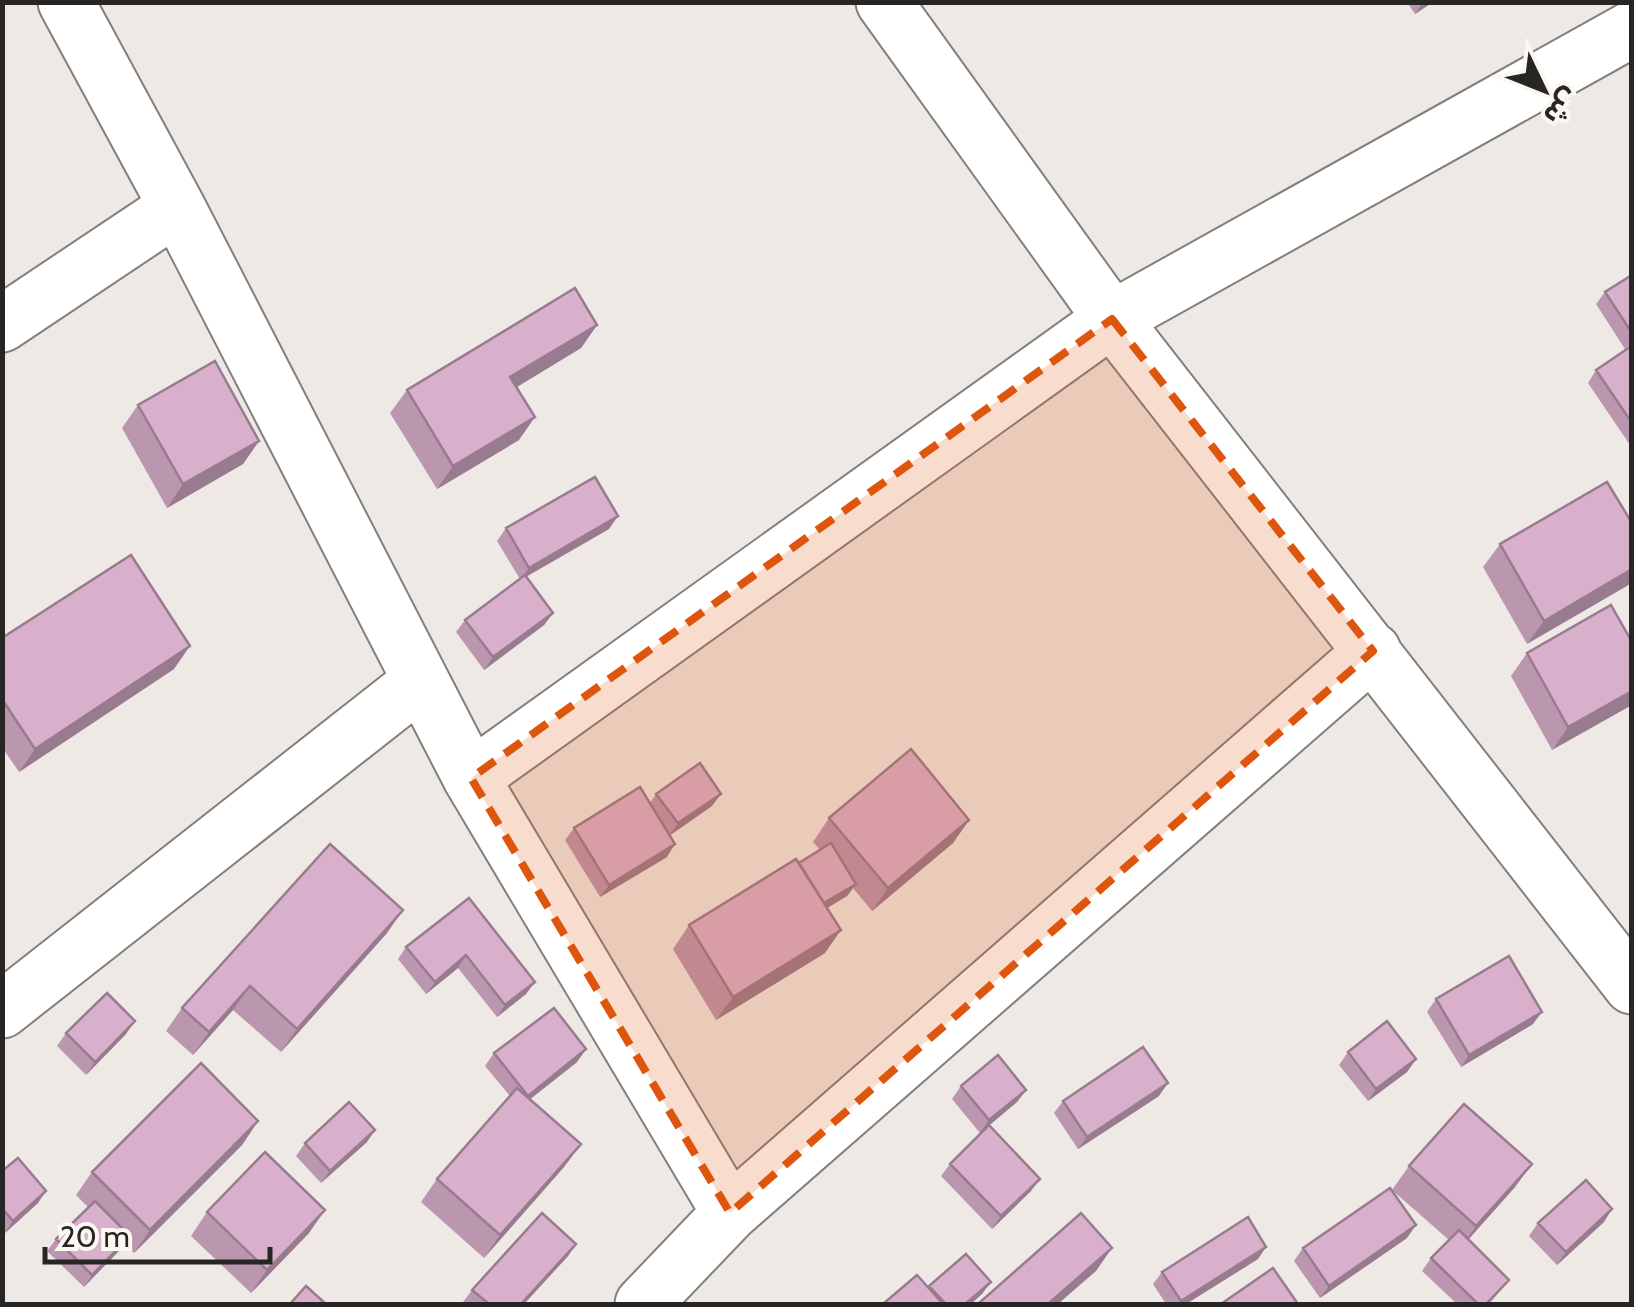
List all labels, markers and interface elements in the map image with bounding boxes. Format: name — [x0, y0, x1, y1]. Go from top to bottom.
north arrow — [1494, 40, 1594, 140]
text: ش — [1537, 81, 1588, 133]
scale bar — [45, 1202, 270, 1264]
text: 20 m — [60, 1218, 130, 1255]

